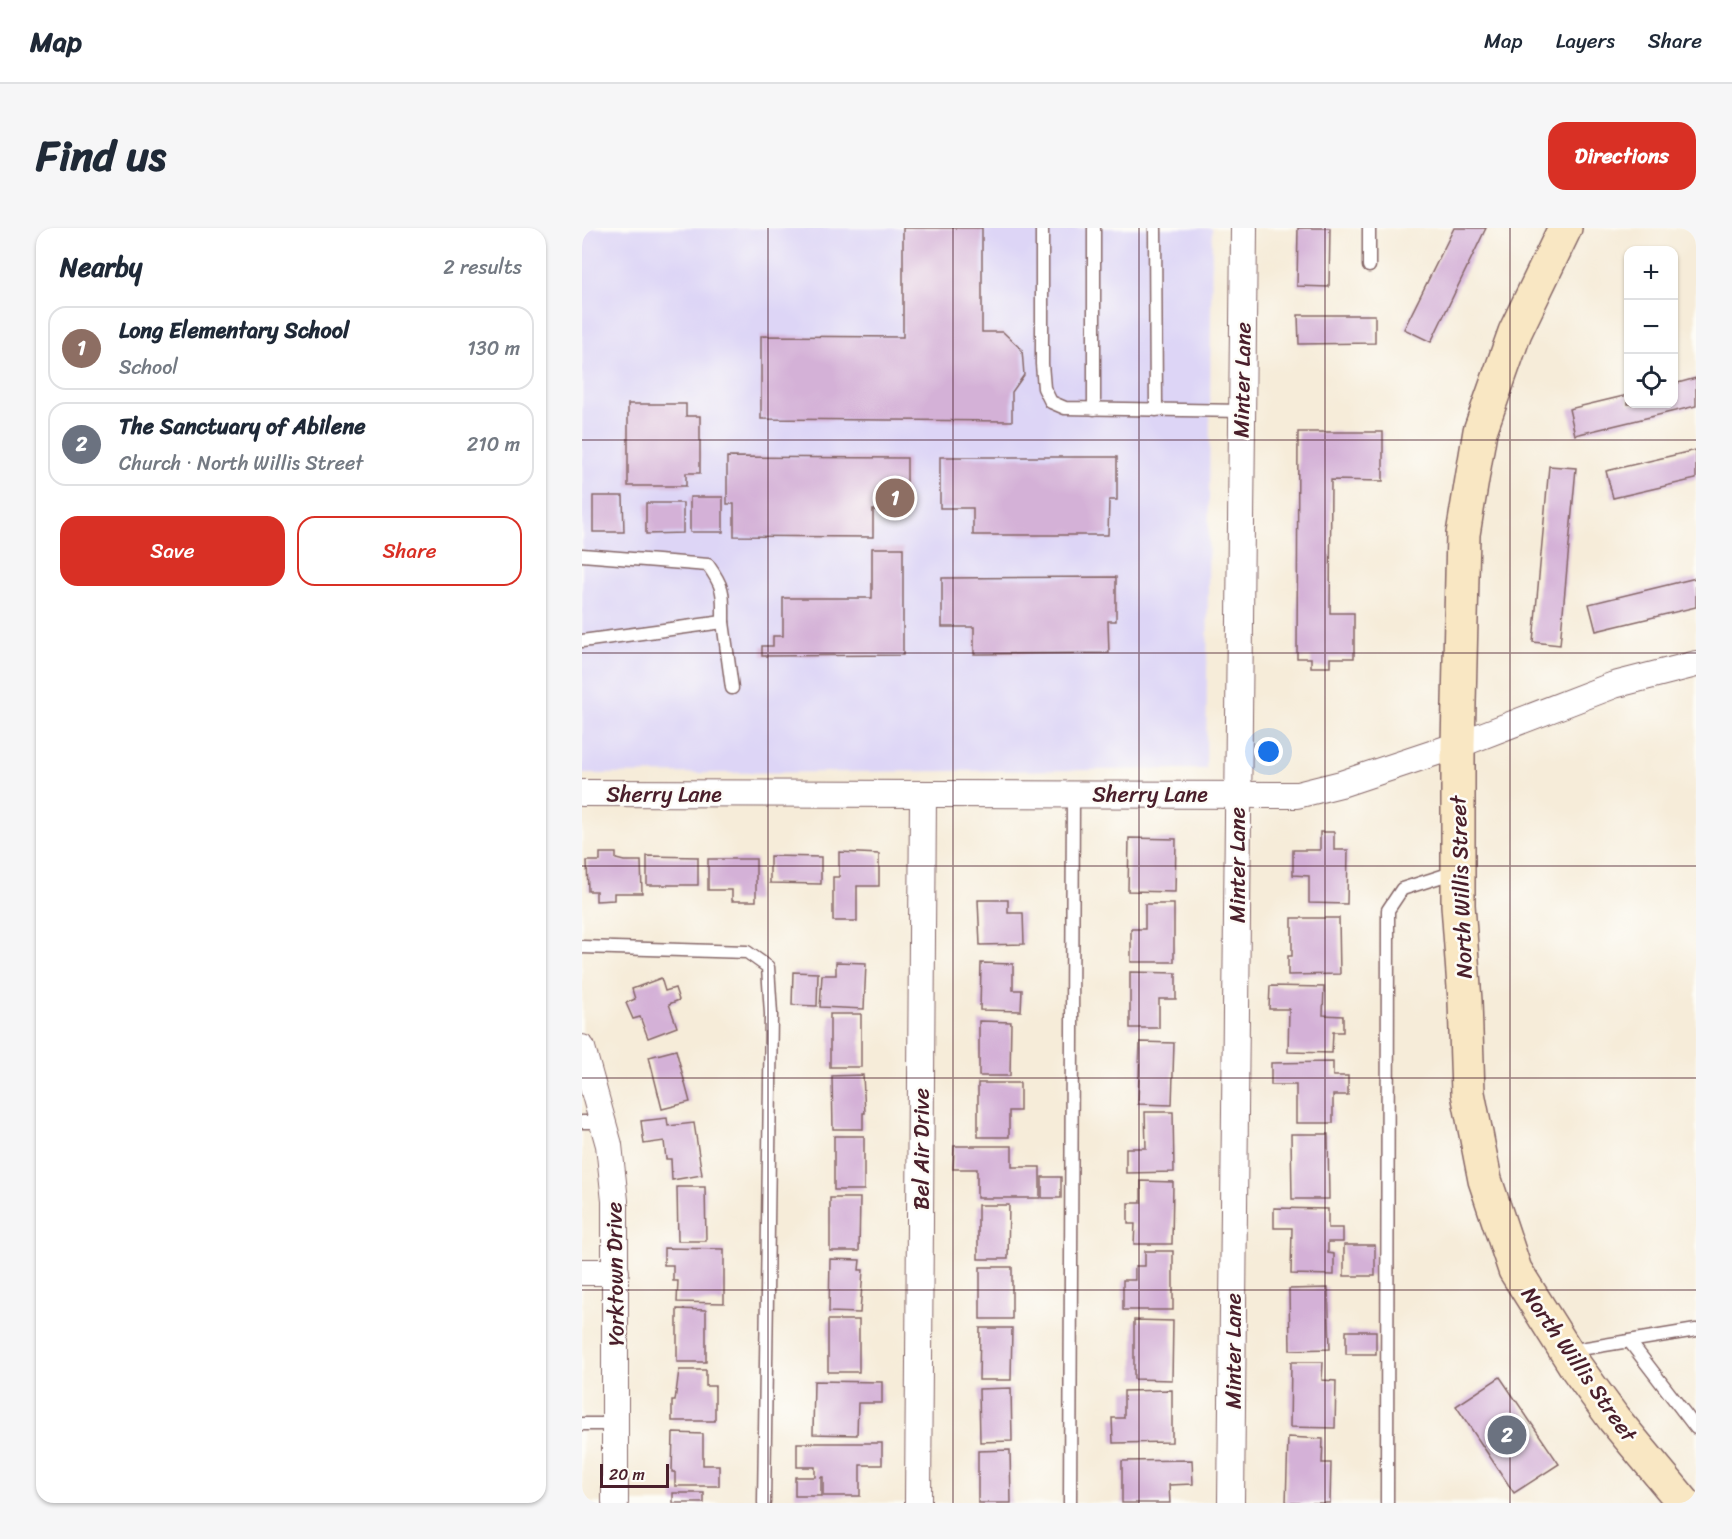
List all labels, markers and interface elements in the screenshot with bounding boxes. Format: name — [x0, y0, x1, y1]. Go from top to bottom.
text: Map — [30, 17, 82, 66]
text: Map — [1484, 22, 1523, 60]
text: Layers — [1556, 22, 1615, 60]
text: Share — [1648, 22, 1702, 60]
text: Find us — [36, 119, 166, 193]
button: Directions — [1548, 122, 1696, 190]
text: Nearby — [60, 244, 142, 290]
map controls — [1624, 246, 1678, 408]
button: + — [1624, 246, 1678, 300]
text: 2 results — [443, 250, 522, 285]
button: − — [1624, 300, 1678, 354]
text: Long Elementary School — [119, 311, 349, 350]
street label: Minter Lane — [1221, 322, 1263, 438]
text: 1 — [77, 331, 86, 366]
text: 130 m — [467, 331, 520, 366]
text: School — [119, 350, 178, 385]
button: locate — [1624, 354, 1678, 408]
text: The Sanctuary of Abilene — [119, 407, 366, 446]
text: 2 — [76, 427, 87, 462]
text: 210 m — [467, 427, 520, 462]
text: Church · North Willis Street — [119, 446, 363, 481]
pin: 1 — [876, 476, 914, 520]
button: Save — [60, 516, 285, 586]
button: Share — [297, 516, 522, 586]
your location — [1254, 737, 1283, 766]
street label: Sherry Lane — [606, 775, 722, 814]
street label: Sherry Lane — [1092, 775, 1208, 814]
street label: North Willis Street — [1438, 794, 1484, 979]
street label: Minter Lane — [1218, 807, 1257, 923]
street label: Bel Air Drive — [902, 1088, 941, 1210]
street label: Yorktown Drive — [594, 1202, 636, 1346]
street label: North Willis Street — [1511, 1278, 1648, 1451]
street label: Minter Lane — [1214, 1293, 1253, 1409]
pin: 2 — [1488, 1412, 1526, 1458]
text: 20 m — [609, 1460, 645, 1489]
scale bar — [600, 1461, 669, 1488]

